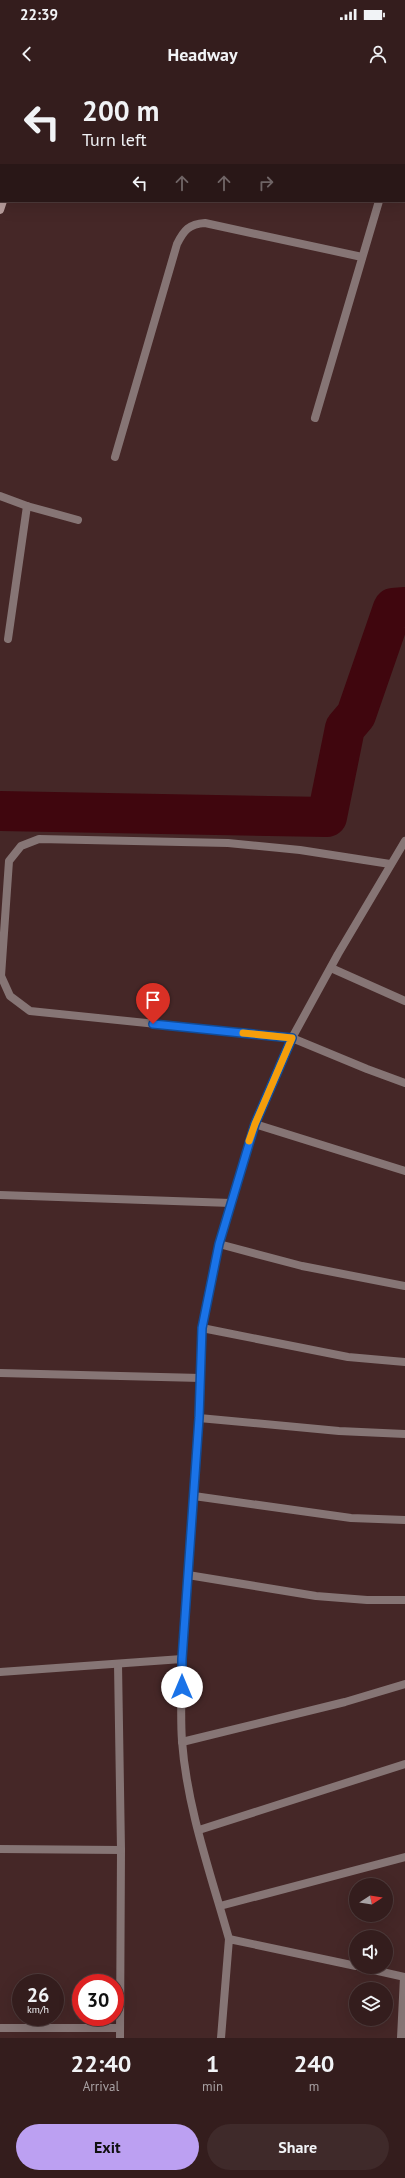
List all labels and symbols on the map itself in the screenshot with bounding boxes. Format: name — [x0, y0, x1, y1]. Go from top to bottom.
pin — [136, 983, 170, 1024]
position arrow — [161, 1666, 203, 1708]
north arrow — [349, 1878, 393, 1922]
speed limit sign: 30 — [72, 1974, 124, 2026]

